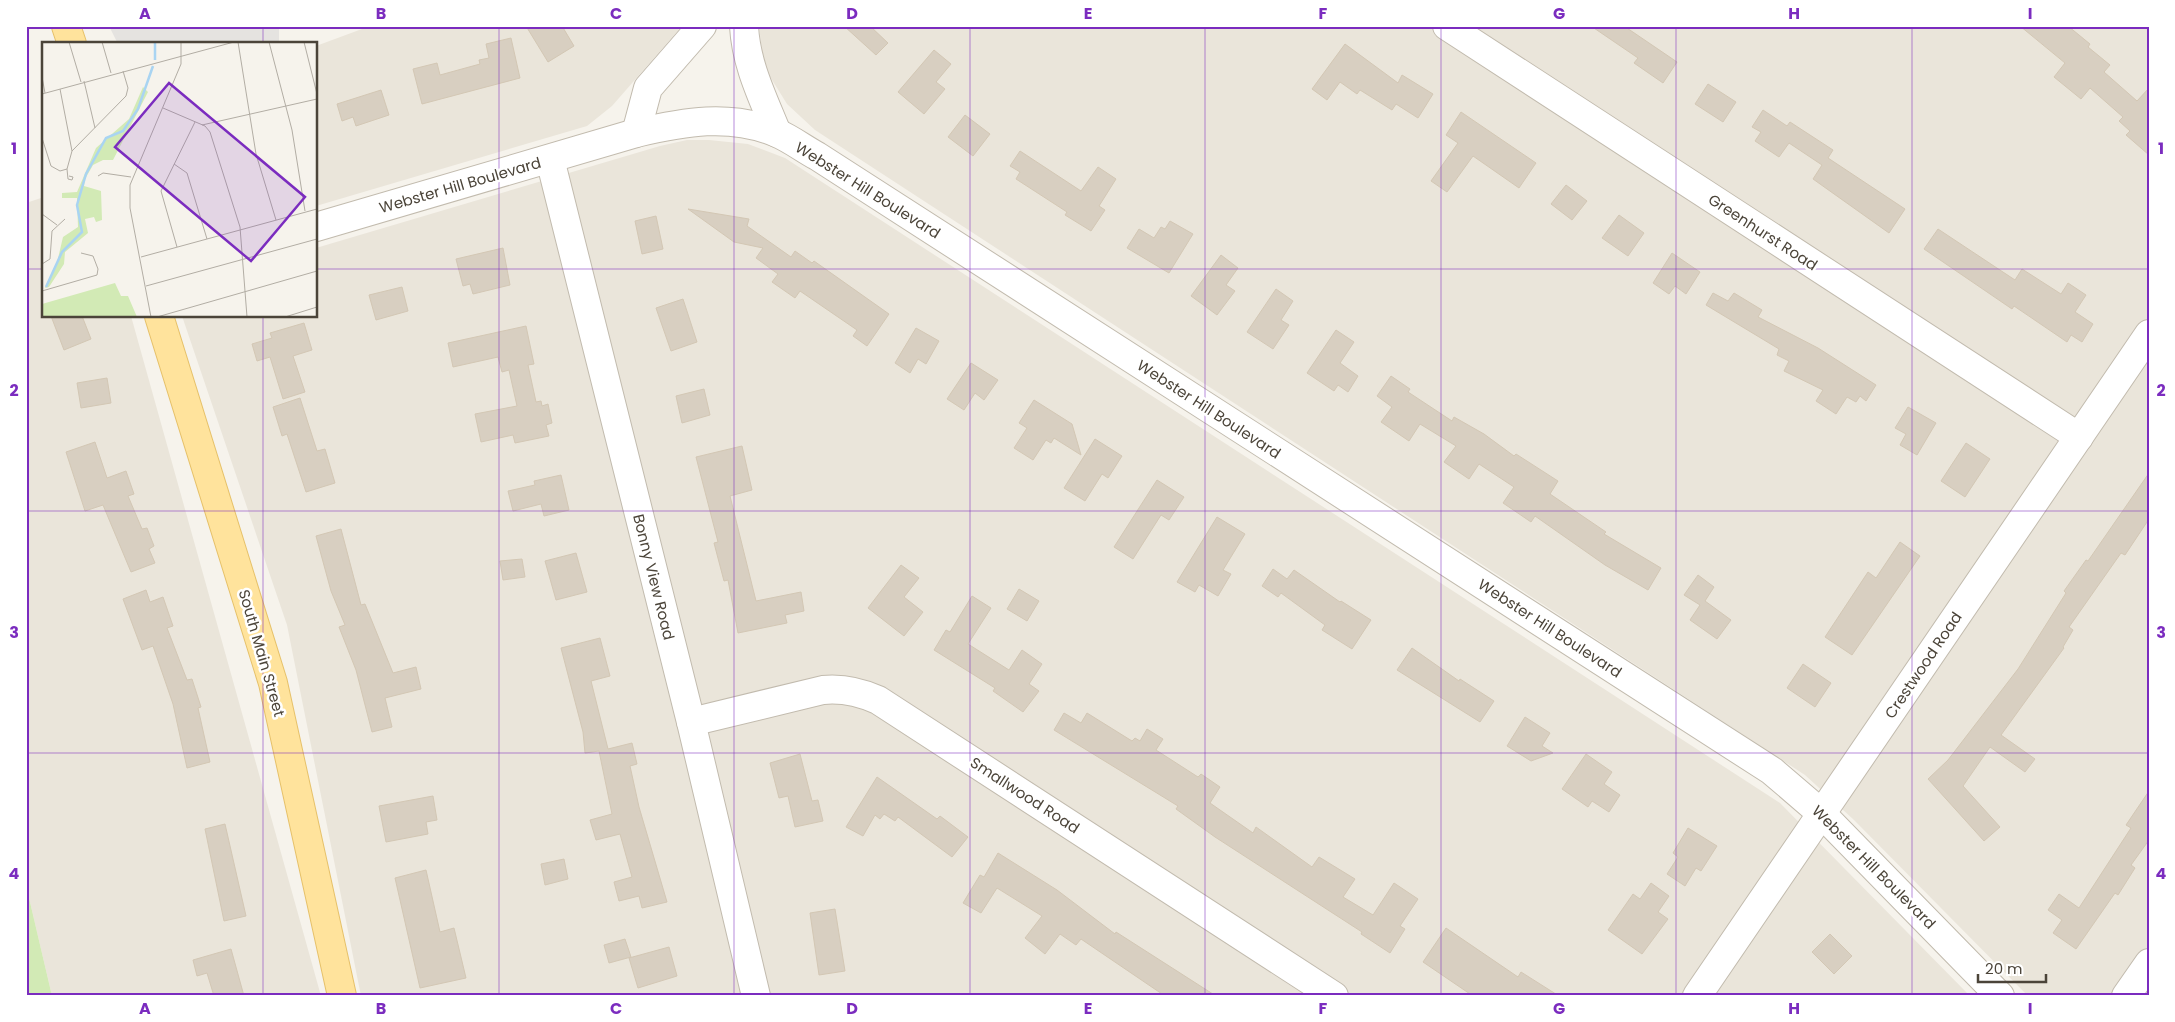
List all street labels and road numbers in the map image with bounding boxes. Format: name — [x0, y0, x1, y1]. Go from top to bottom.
street label: Webster Hill Boulevard — [791, 137, 945, 243]
street label: Webster Hill Boulevard — [377, 152, 543, 218]
street label: Greenhurst Road — [1704, 189, 1822, 275]
street label: Webster Hill Boulevard — [1133, 355, 1285, 463]
street label: Bonny View Road — [628, 512, 680, 642]
street label: Webster Hill Boulevard — [1474, 574, 1626, 682]
street label: South Main Street — [234, 587, 290, 719]
street label: Crestwood Road — [1880, 608, 1966, 722]
street label: Smallwood Road — [966, 752, 1084, 838]
street label: Webster Hill Boulevard — [1807, 800, 1941, 934]

